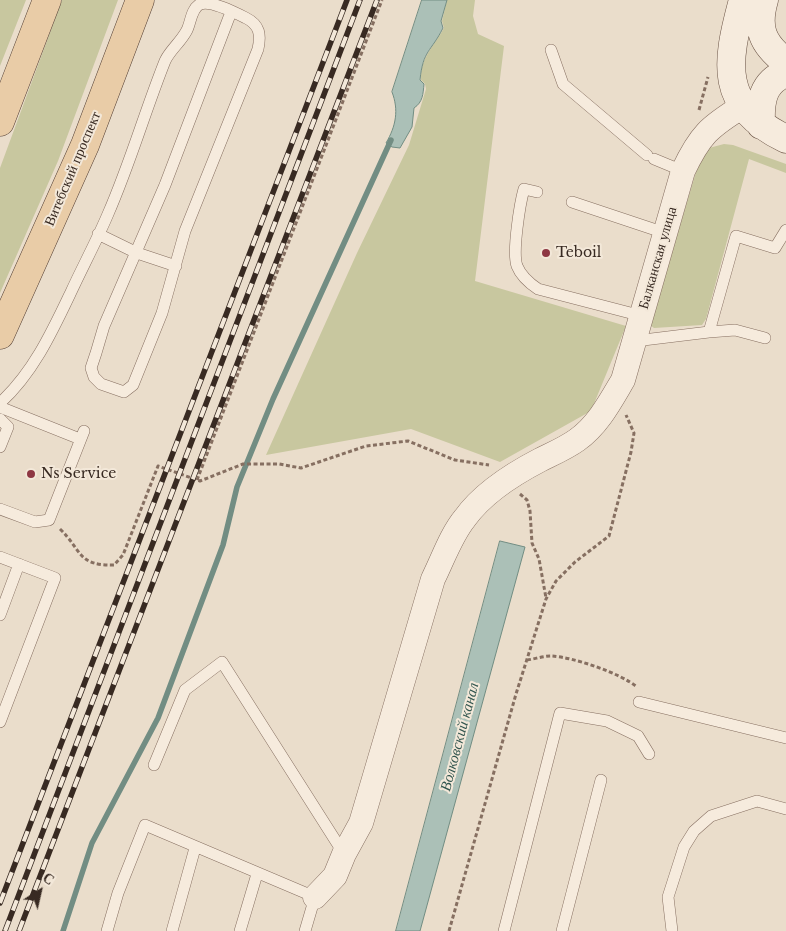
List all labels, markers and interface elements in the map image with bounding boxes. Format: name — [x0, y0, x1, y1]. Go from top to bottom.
street label: Витебский проспект — [41, 109, 105, 229]
street label: Балканская улица — [635, 205, 681, 311]
place label: Teboil — [556, 245, 601, 261]
marker: Teboil — [540, 247, 552, 259]
place label: Ns Service — [41, 466, 116, 482]
marker: Ns Service — [25, 468, 37, 480]
water label: Волковский канал — [437, 681, 483, 793]
north arrow — [15, 866, 65, 916]
text: С — [39, 868, 58, 889]

